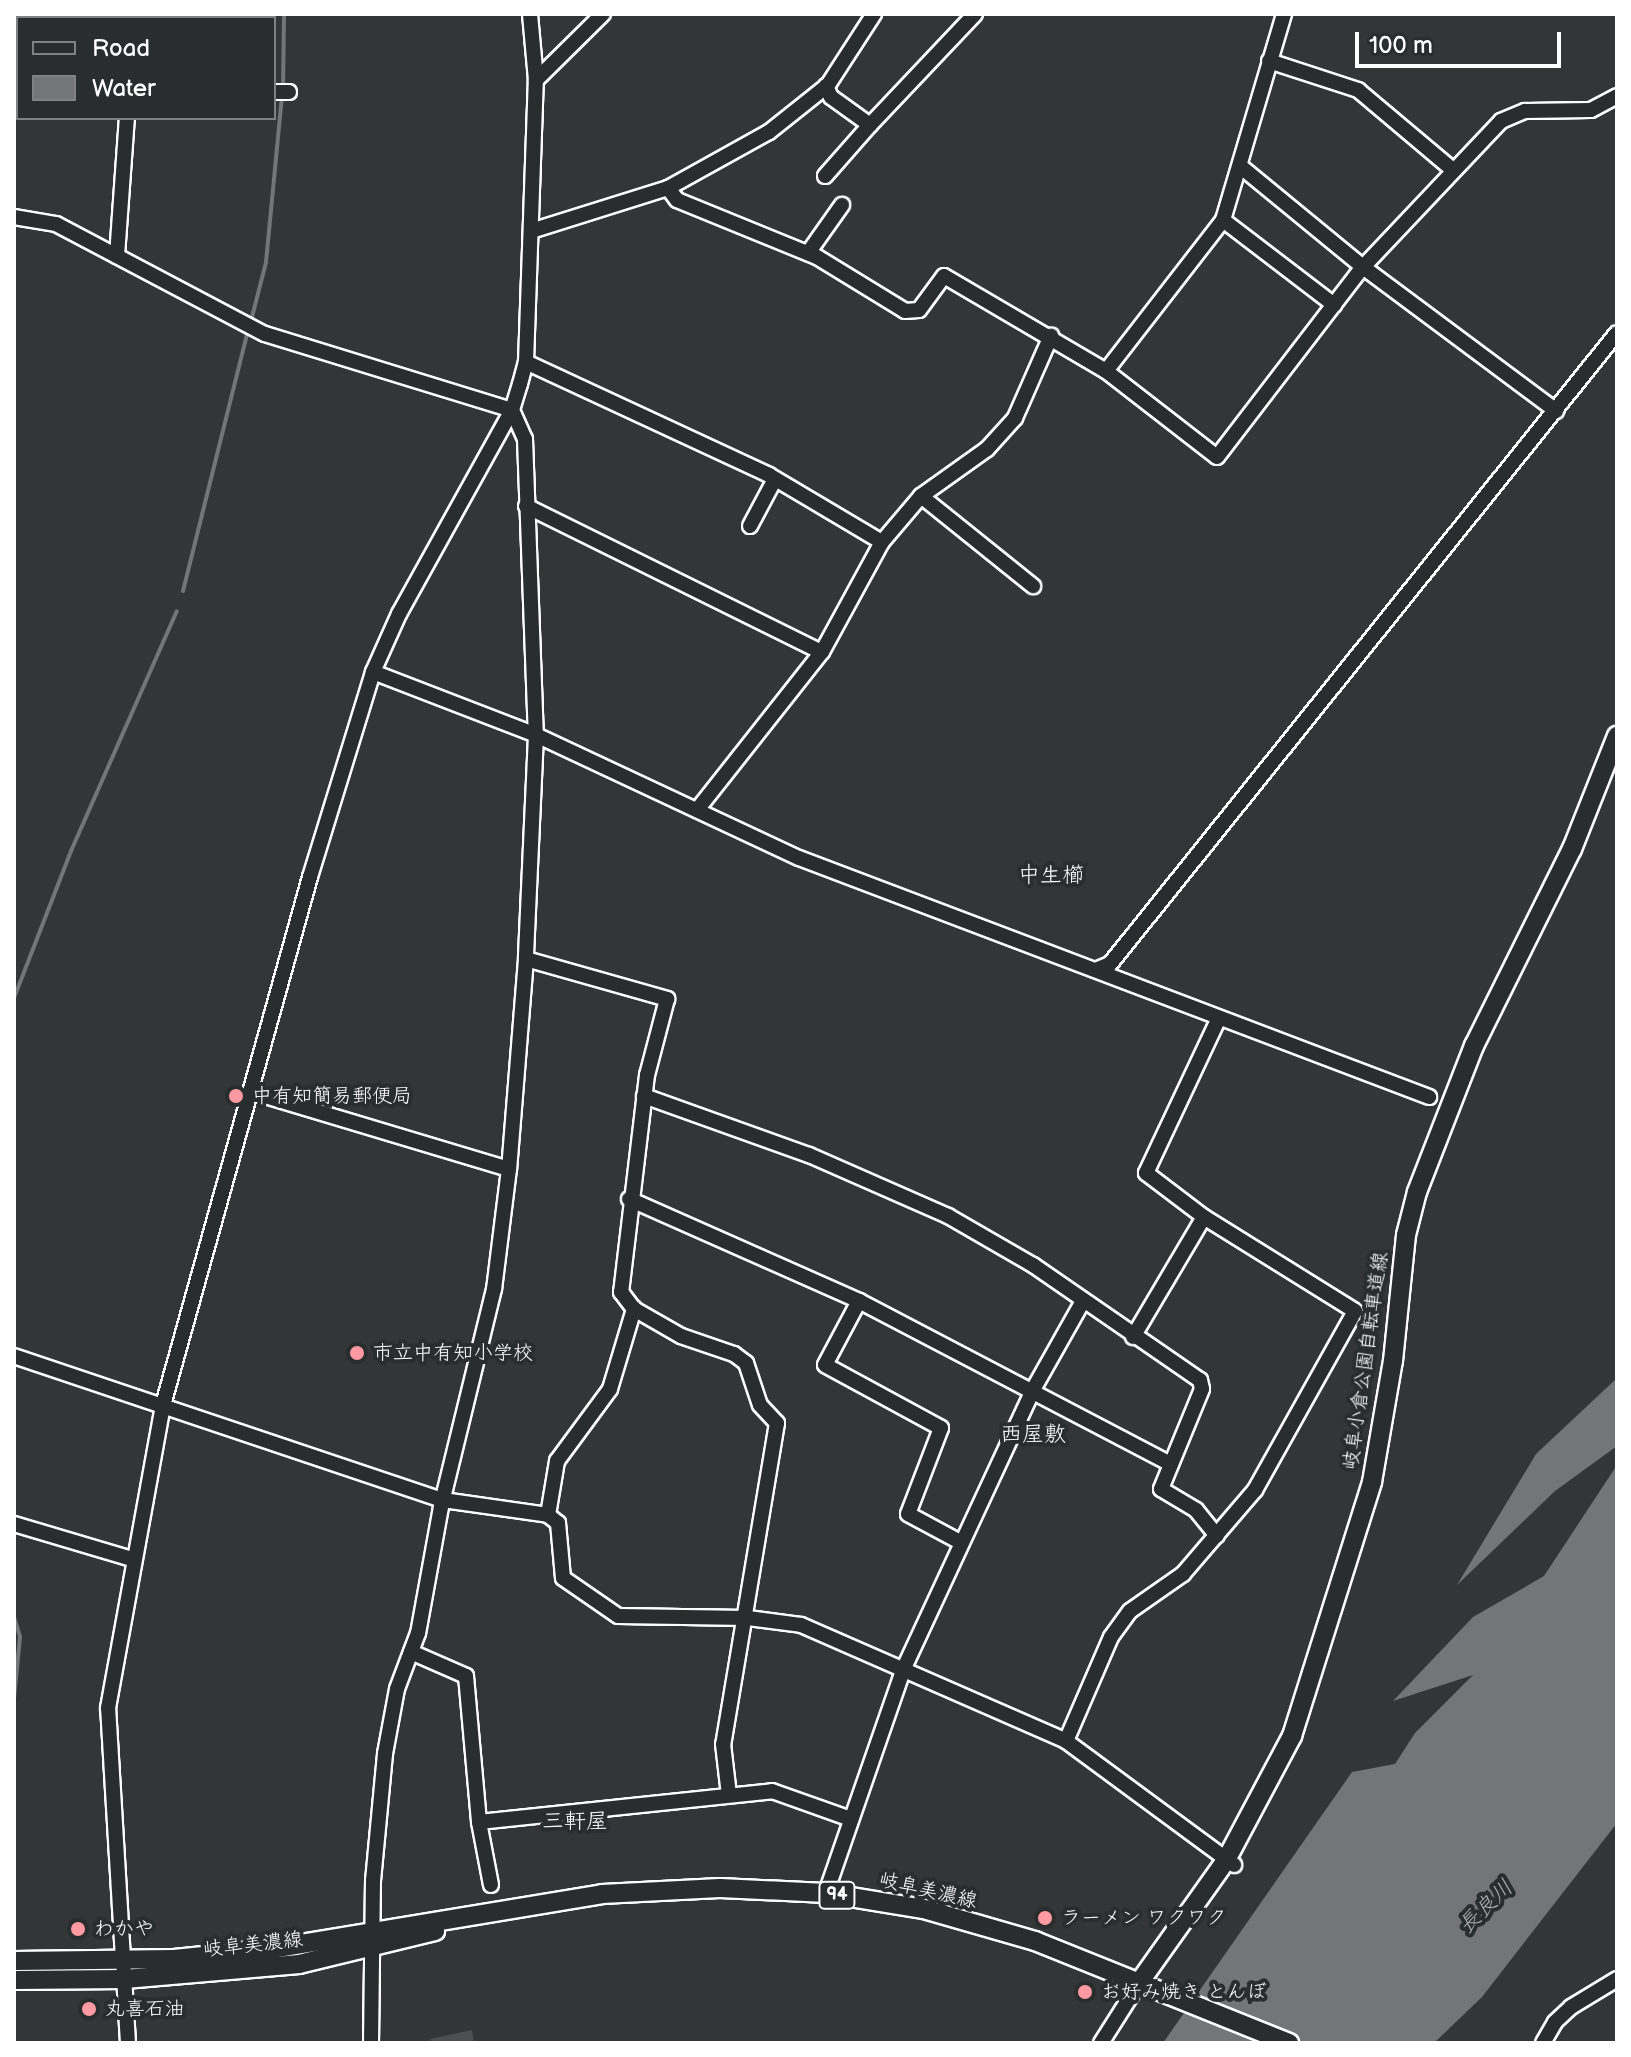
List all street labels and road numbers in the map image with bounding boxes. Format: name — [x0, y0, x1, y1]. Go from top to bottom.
street label: 岐阜小倉公園自転車道線 — [1339, 1250, 1393, 1472]
street label: 岐阜美濃線 — [877, 1868, 979, 1914]
road number: 94 — [817, 1881, 857, 1909]
street label: 岐阜美濃線 — [202, 1928, 304, 1962]

